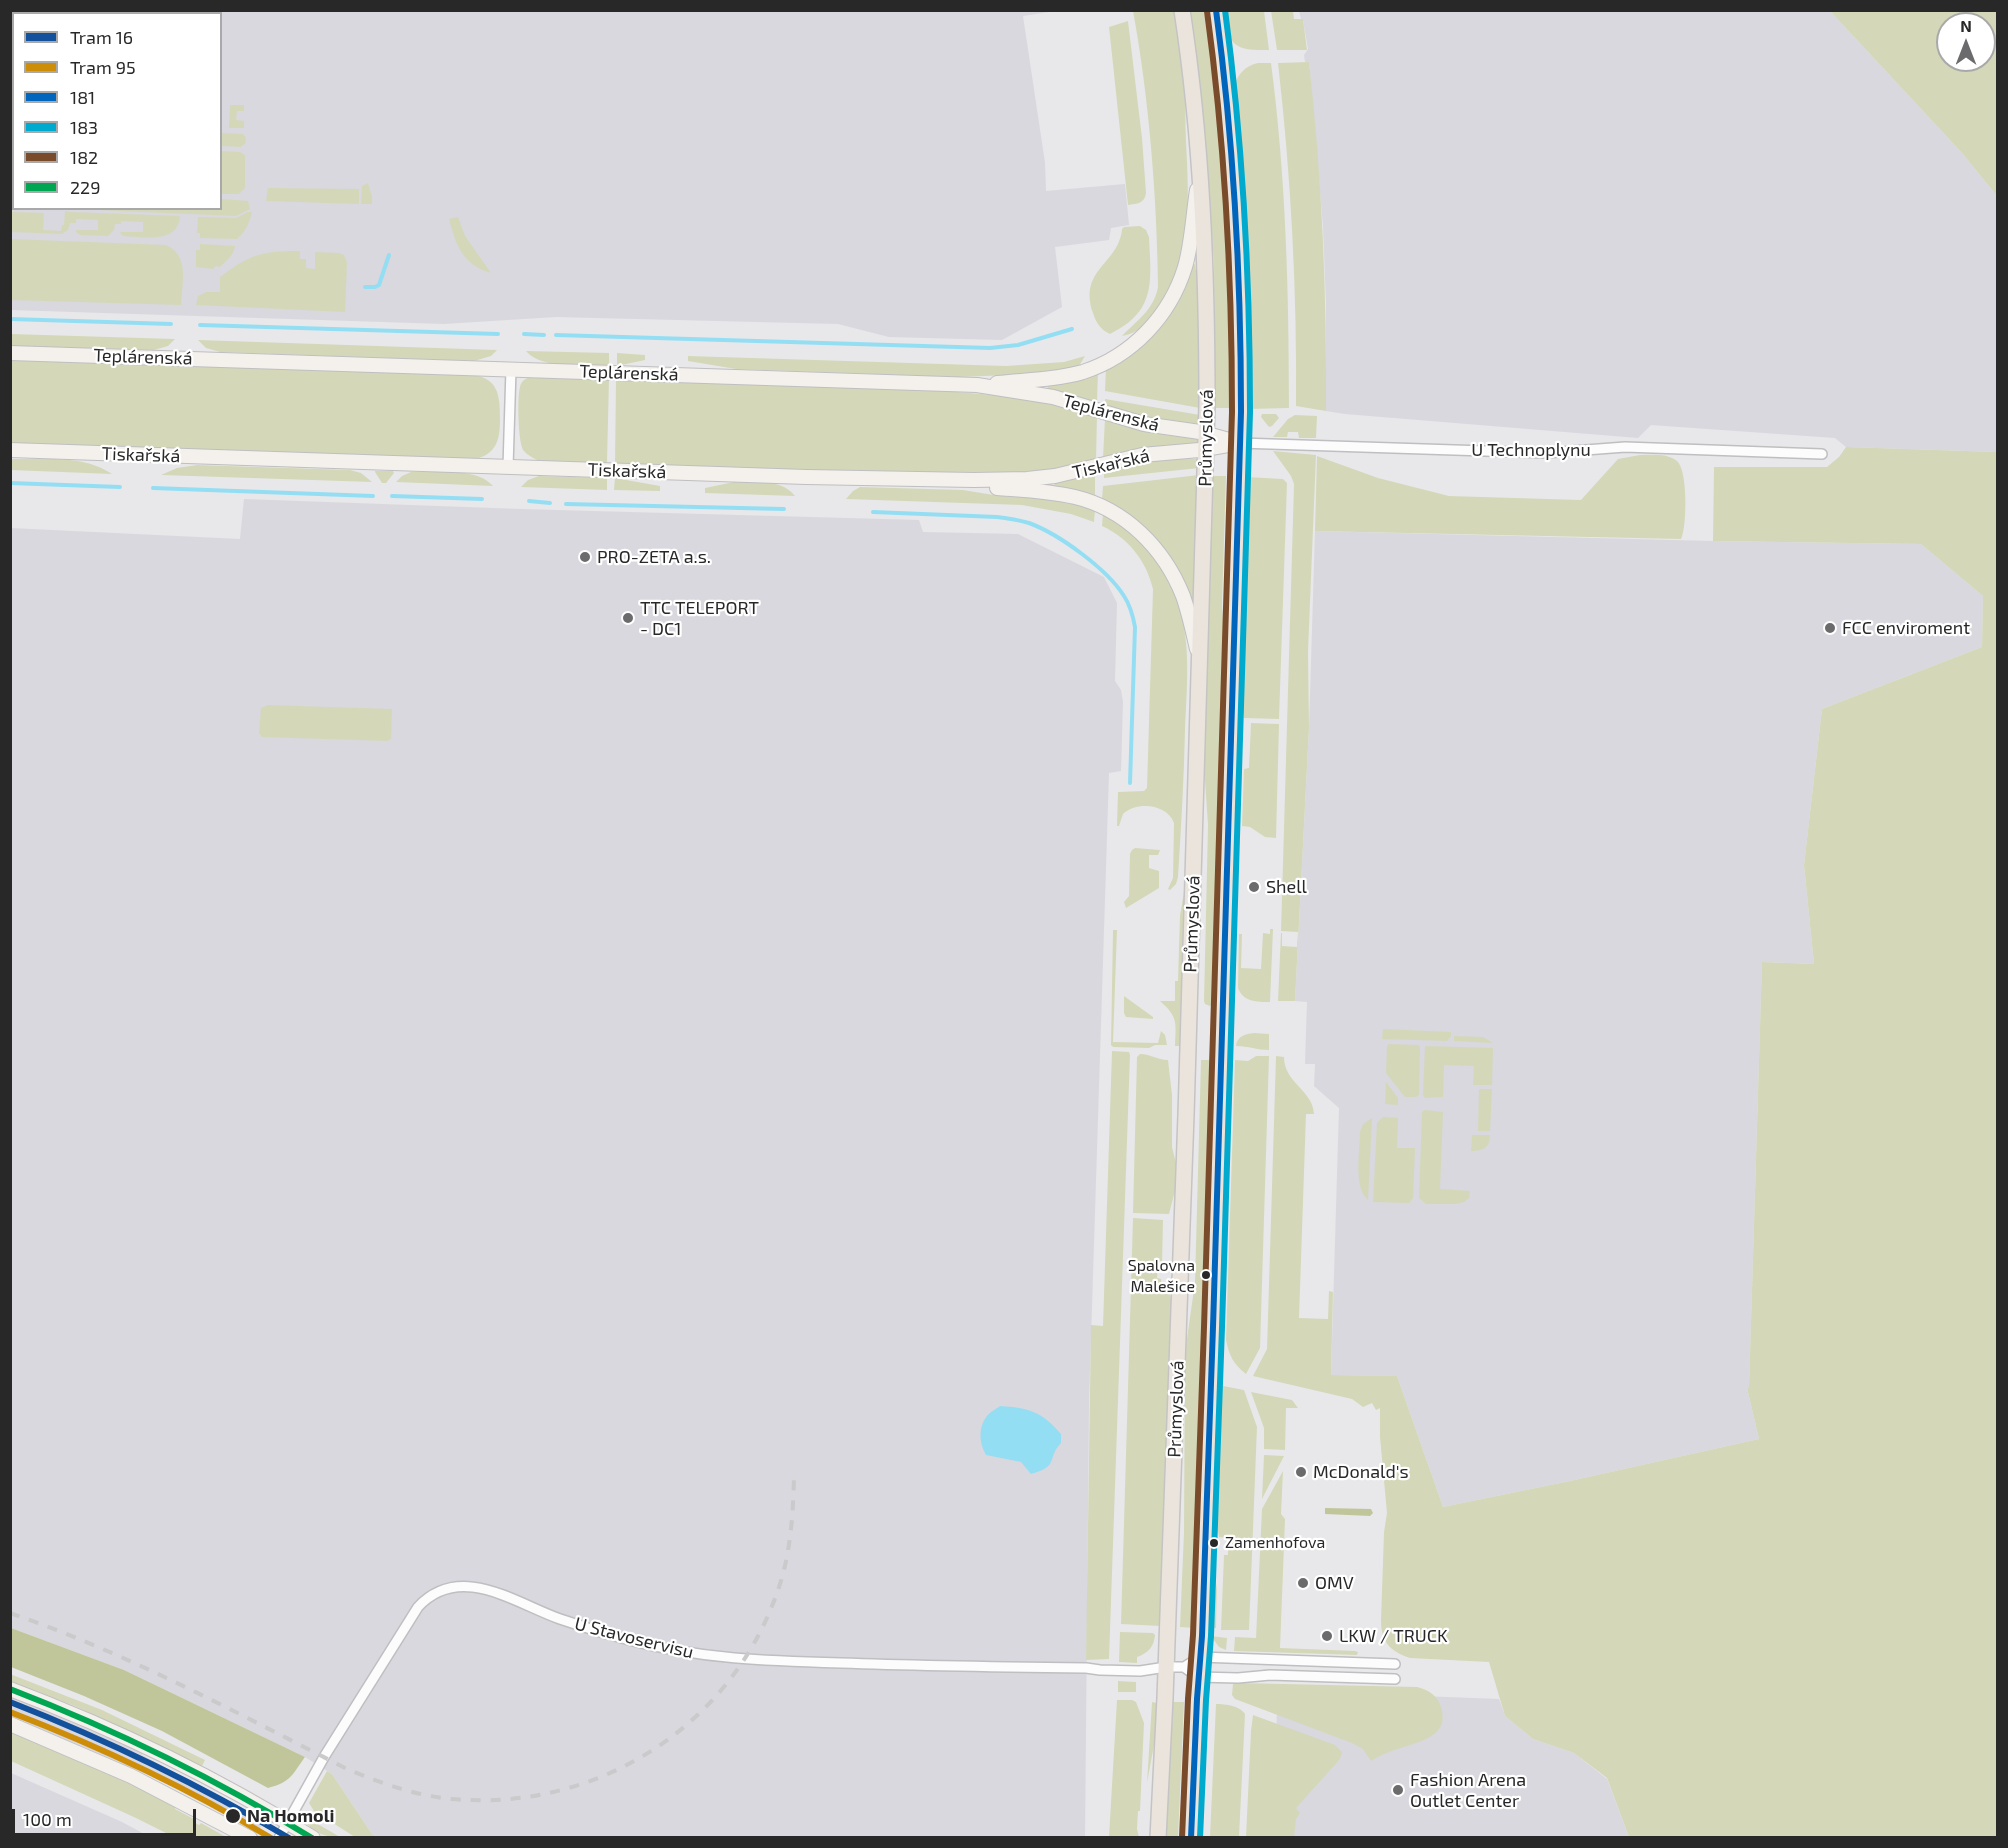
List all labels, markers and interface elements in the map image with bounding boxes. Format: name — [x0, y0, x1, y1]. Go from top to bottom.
legend — [12, 12, 222, 210]
north arrow — [1936, 12, 1996, 72]
text: N — [1960, 16, 1972, 35]
text: Tram 16 — [70, 26, 133, 48]
text: Tram 95 — [70, 56, 136, 78]
text: 181 — [70, 86, 95, 108]
text: 183 — [70, 116, 98, 138]
text: 182 — [70, 146, 98, 168]
text: 229 — [70, 176, 101, 198]
street label: Teplárenská — [93, 344, 193, 370]
street label: Teplárenská — [579, 360, 679, 386]
street label: Průmyslová — [1194, 389, 1218, 487]
street label: Teplárenská — [1060, 390, 1162, 436]
street label: U Technoplynu — [1471, 439, 1591, 461]
street label: Tiskařská — [101, 443, 181, 467]
street label: Tiskařská — [1070, 445, 1152, 483]
street label: Tiskařská — [587, 459, 667, 483]
place label: PRO-ZETA a.s. — [597, 546, 711, 568]
marker: PRO-ZETA a.s. — [578, 550, 592, 564]
place label: TTC TELEPORT - DC1 — [640, 597, 759, 640]
marker: TTC TELEPORT - DC1 — [621, 611, 635, 625]
place label: FCC enviroment — [1842, 617, 1970, 639]
marker: FCC enviroment — [1823, 621, 1837, 635]
street label: Průmyslová — [1180, 875, 1204, 973]
place label: Shell — [1266, 876, 1307, 898]
marker: Shell — [1247, 880, 1261, 894]
place label: Spalovna Malešice — [1128, 1256, 1195, 1294]
marker: Spalovna Malešice — [1200, 1269, 1212, 1281]
street label: Průmyslová — [1164, 1360, 1188, 1458]
place label: McDonald's — [1313, 1461, 1409, 1483]
marker: McDonald's — [1294, 1465, 1308, 1479]
place label: Zamenhofova — [1225, 1533, 1325, 1553]
marker: Zamenhofova — [1208, 1537, 1220, 1549]
place label: OMV — [1315, 1572, 1354, 1594]
marker: OMV — [1296, 1576, 1310, 1590]
street label: U Stavoservisu — [572, 1613, 696, 1663]
place label: LKW / TRUCK — [1339, 1625, 1448, 1647]
marker: LKW / TRUCK — [1320, 1629, 1334, 1643]
place label: Fashion Arena Outlet Center — [1410, 1769, 1526, 1812]
marker: Fashion Arena Outlet Center — [1391, 1783, 1405, 1797]
scale bar — [15, 1797, 200, 1835]
place label: Na Homoli — [247, 1805, 335, 1827]
marker: Na Homoli — [224, 1807, 242, 1825]
text: 100 m — [23, 1808, 72, 1830]

